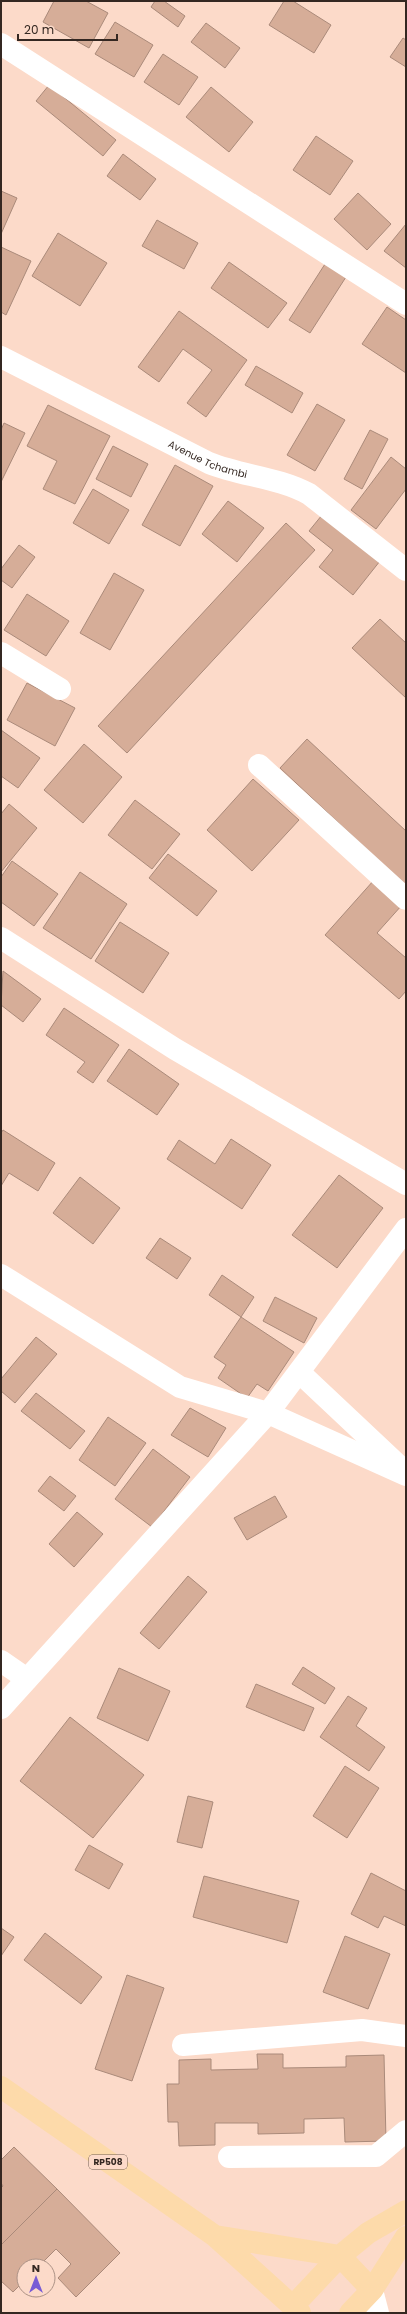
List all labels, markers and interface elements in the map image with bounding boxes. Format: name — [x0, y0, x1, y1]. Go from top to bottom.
scale bar — [18, 16, 117, 42]
text: 20 m — [24, 21, 54, 38]
street label: Avenue Tchambi — [166, 436, 249, 481]
road number: RP508 — [89, 2155, 127, 2169]
north arrow — [16, 2258, 56, 2298]
text: N — [32, 2260, 40, 2276]

